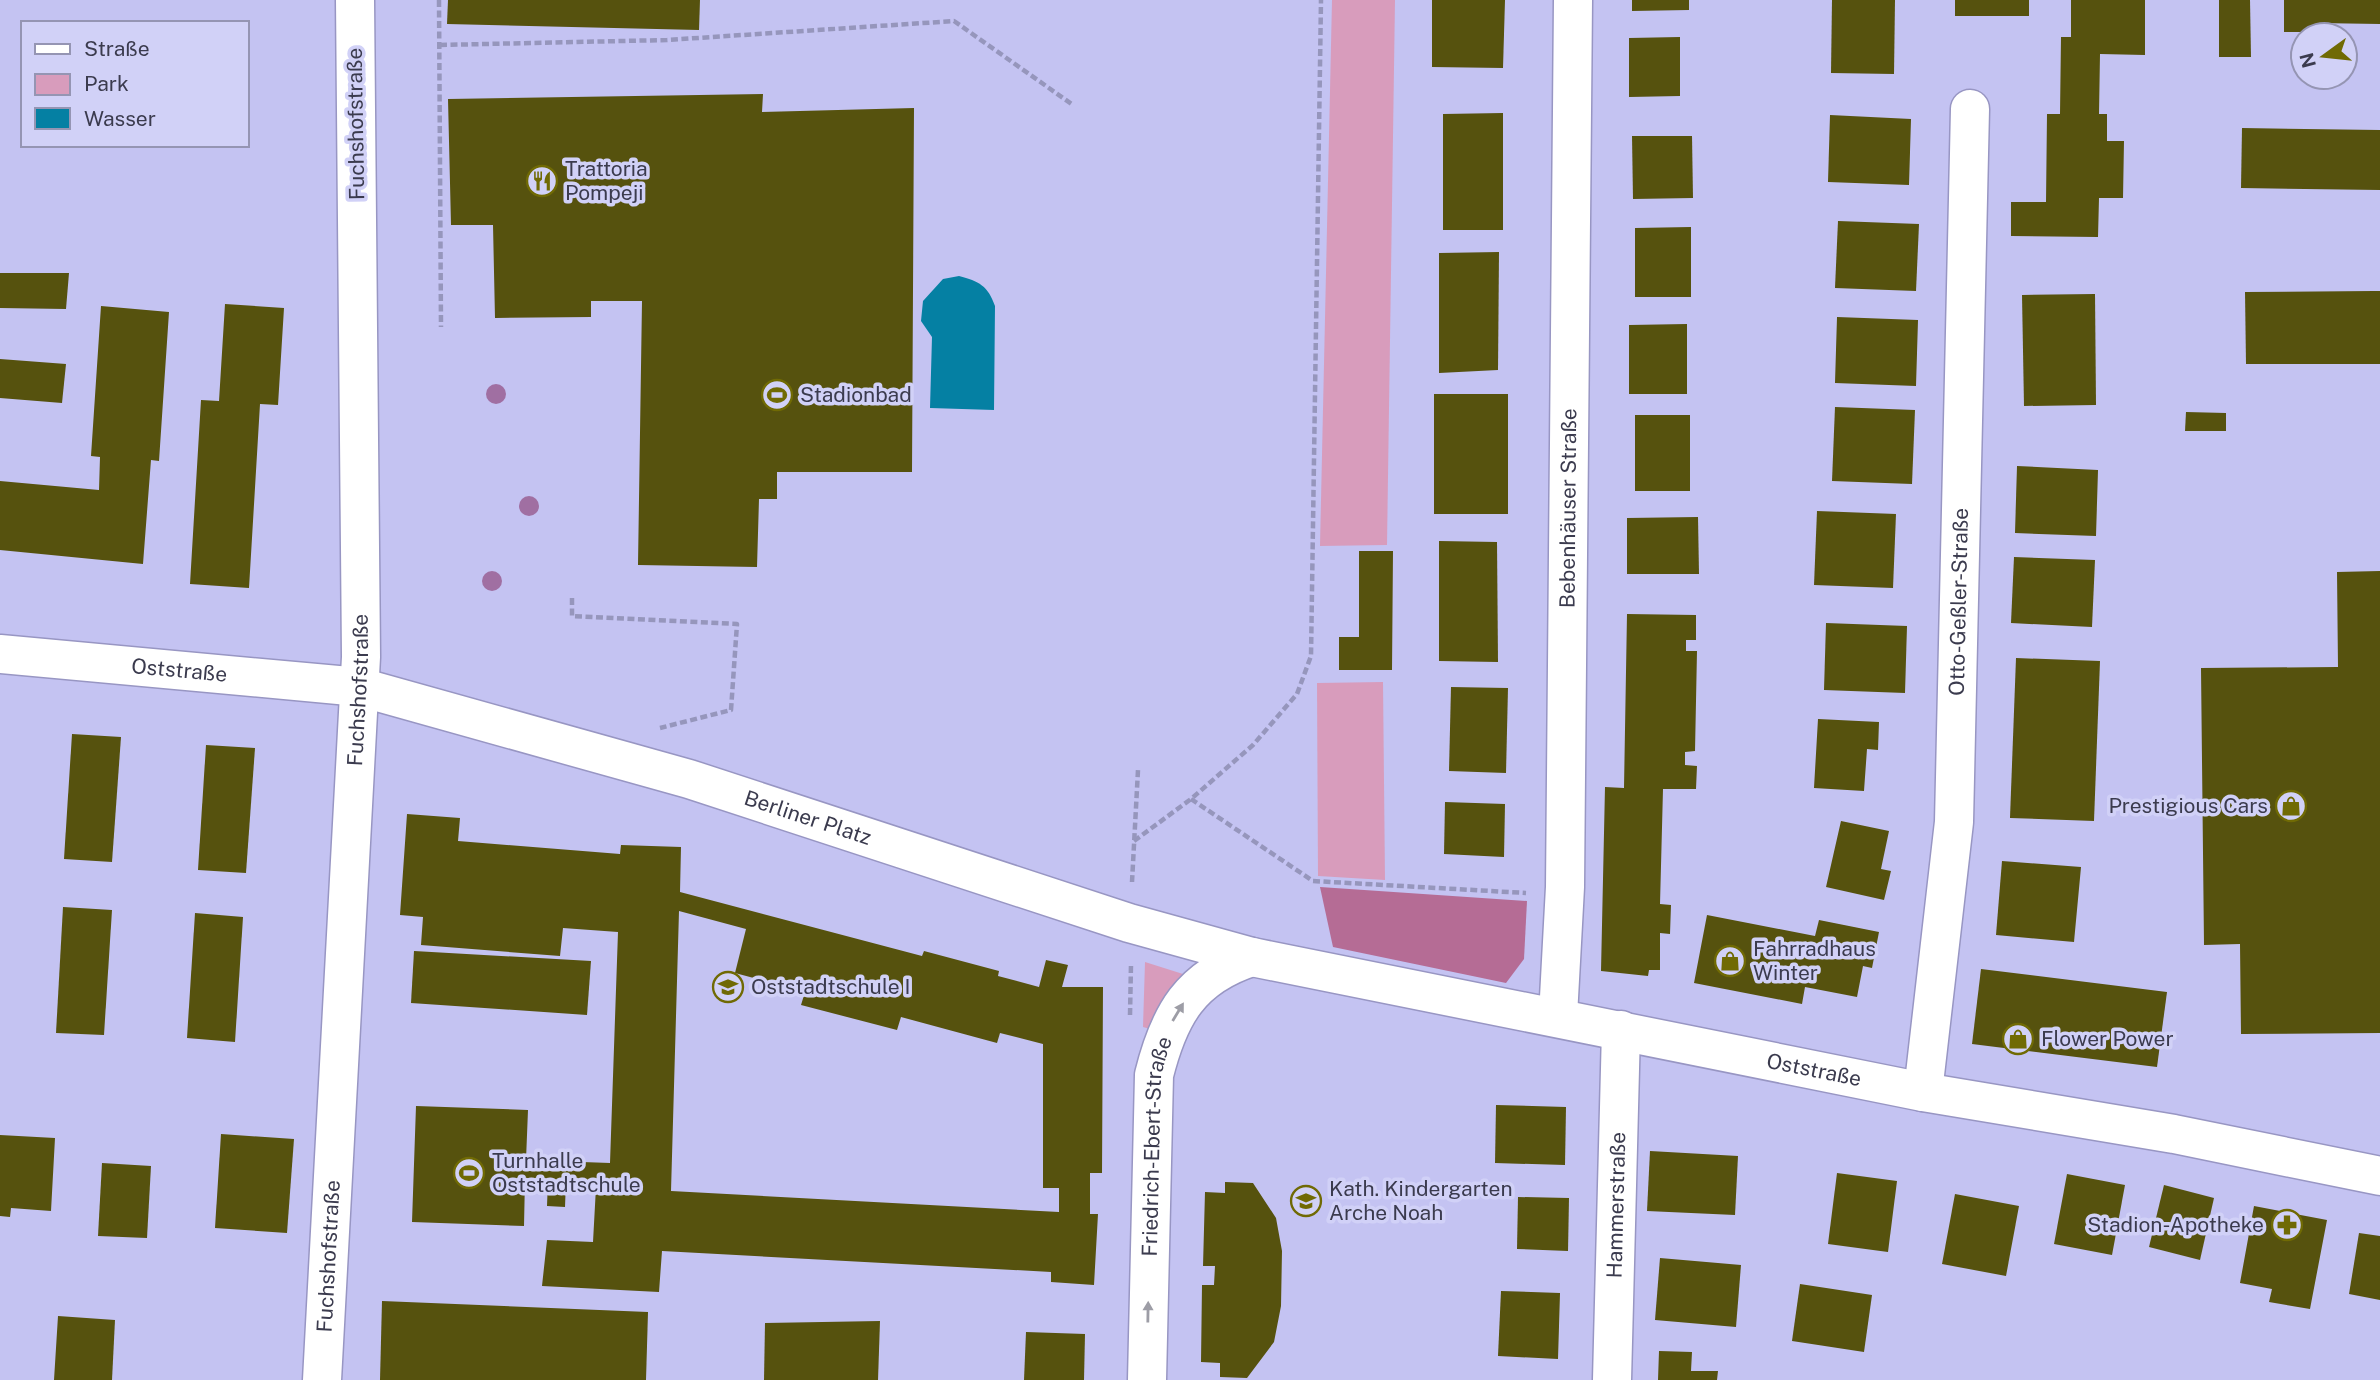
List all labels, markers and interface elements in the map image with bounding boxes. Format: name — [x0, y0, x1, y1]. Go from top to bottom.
legend — [21, 21, 248, 147]
north arrow — [2289, 21, 2359, 91]
text: Straße — [84, 36, 150, 61]
street label: Fuchshofstraße — [342, 48, 369, 200]
text: N — [2295, 50, 2320, 70]
text: Park — [84, 71, 129, 96]
text: Wasser — [84, 106, 156, 131]
place label: Trattoria Pompeji — [565, 156, 648, 205]
restaurant icon: Trattoria Pompeji — [525, 164, 559, 198]
sports icon: Stadionbad — [760, 378, 794, 412]
place label: Stadionbad — [800, 382, 912, 407]
street label: Bebenhäuser Straße — [1555, 408, 1581, 608]
street label: Otto-Geßler-Straße — [1944, 508, 1973, 696]
street label: Fuchshofstraße — [342, 614, 373, 767]
street label: Oststraße — [130, 653, 228, 687]
street label: Berliner Platz — [741, 785, 875, 850]
shop icon: Prestigious Cars — [2274, 789, 2308, 823]
place label: Prestigious Cars — [2108, 793, 2268, 818]
place label: Fahrradhaus Winter — [1753, 936, 1876, 985]
shop icon: Fahrradhaus Winter — [1713, 944, 1747, 978]
school or university icon: Oststadtschule I — [711, 970, 745, 1004]
place label: Oststadtschule I — [751, 974, 911, 999]
one-way arrow — [1172, 1003, 1185, 1022]
shop icon: Flower Power — [2001, 1022, 2035, 1056]
place label: Flower Power — [2041, 1026, 2174, 1051]
street label: Friedrich-Ebert-Straße — [1137, 1033, 1177, 1257]
street label: Oststraße — [1765, 1048, 1864, 1091]
street label: Hammerstraße — [1602, 1132, 1630, 1279]
place label: Turnhalle Oststadtschule — [492, 1148, 641, 1197]
sports icon: Turnhalle Oststadtschule — [452, 1156, 486, 1190]
place label: Kath. Kindergarten Arche Noah — [1329, 1176, 1513, 1225]
street label: Fuchshofstraße — [312, 1179, 345, 1333]
school or university icon: Kath. Kindergarten Arche Noah — [1289, 1184, 1323, 1218]
pharmacy icon: Stadion-Apotheke — [2270, 1208, 2304, 1242]
place label: Stadion-Apotheke — [2087, 1212, 2264, 1237]
one-way arrow — [1143, 1301, 1154, 1323]

